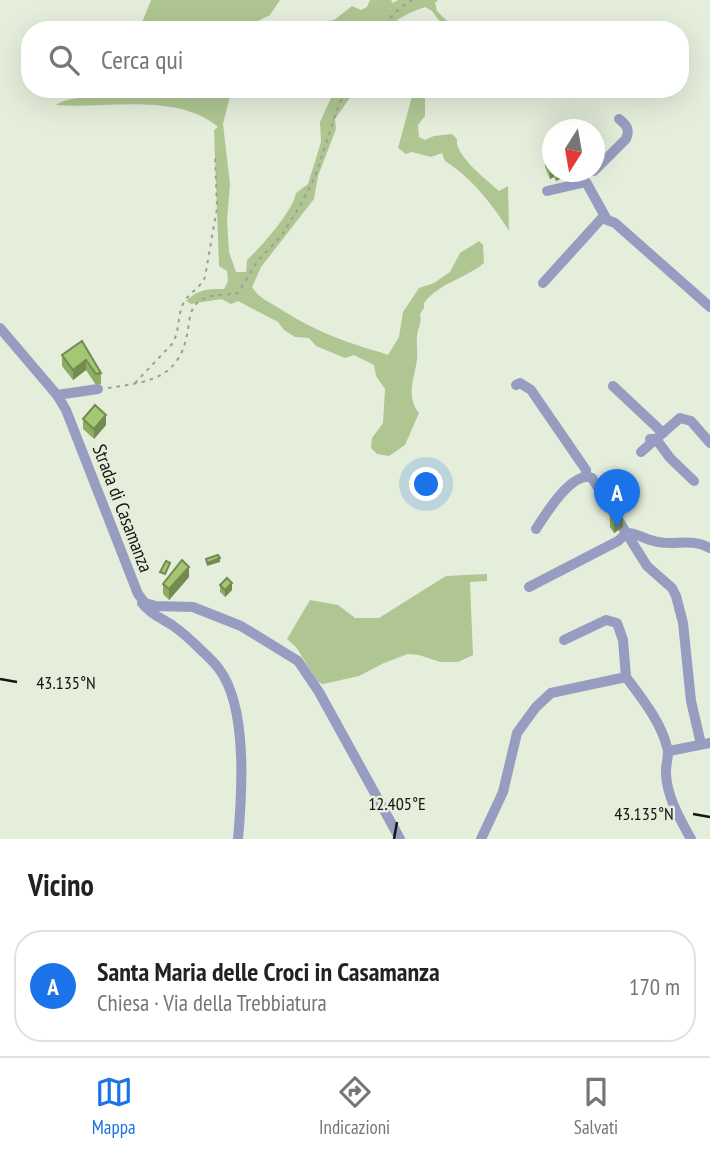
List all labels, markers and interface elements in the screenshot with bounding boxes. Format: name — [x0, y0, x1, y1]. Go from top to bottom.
search box — [21, 21, 689, 98]
icon: search — [45, 41, 83, 79]
text: Cerca qui — [101, 43, 183, 76]
north arrow — [542, 119, 605, 182]
street label: Strada di Casamanza — [88, 441, 158, 575]
your location — [409, 467, 443, 501]
pin: A — [594, 469, 640, 527]
text: 43.135°N — [36, 671, 96, 694]
text: 12.405°E — [368, 792, 426, 815]
text: 43.135°N — [614, 802, 674, 825]
text: Vicino — [28, 865, 94, 904]
text: Santa Maria delle Croci in Casamanza — [97, 955, 440, 988]
text: A — [47, 972, 59, 1001]
text: 170 m — [629, 972, 680, 1001]
text: Chiesa · Via della Trebbiatura — [97, 988, 327, 1017]
tab: Mappa — [92, 1073, 136, 1139]
tab: Indicazioni — [319, 1073, 390, 1139]
tab: Salvati — [574, 1073, 618, 1139]

